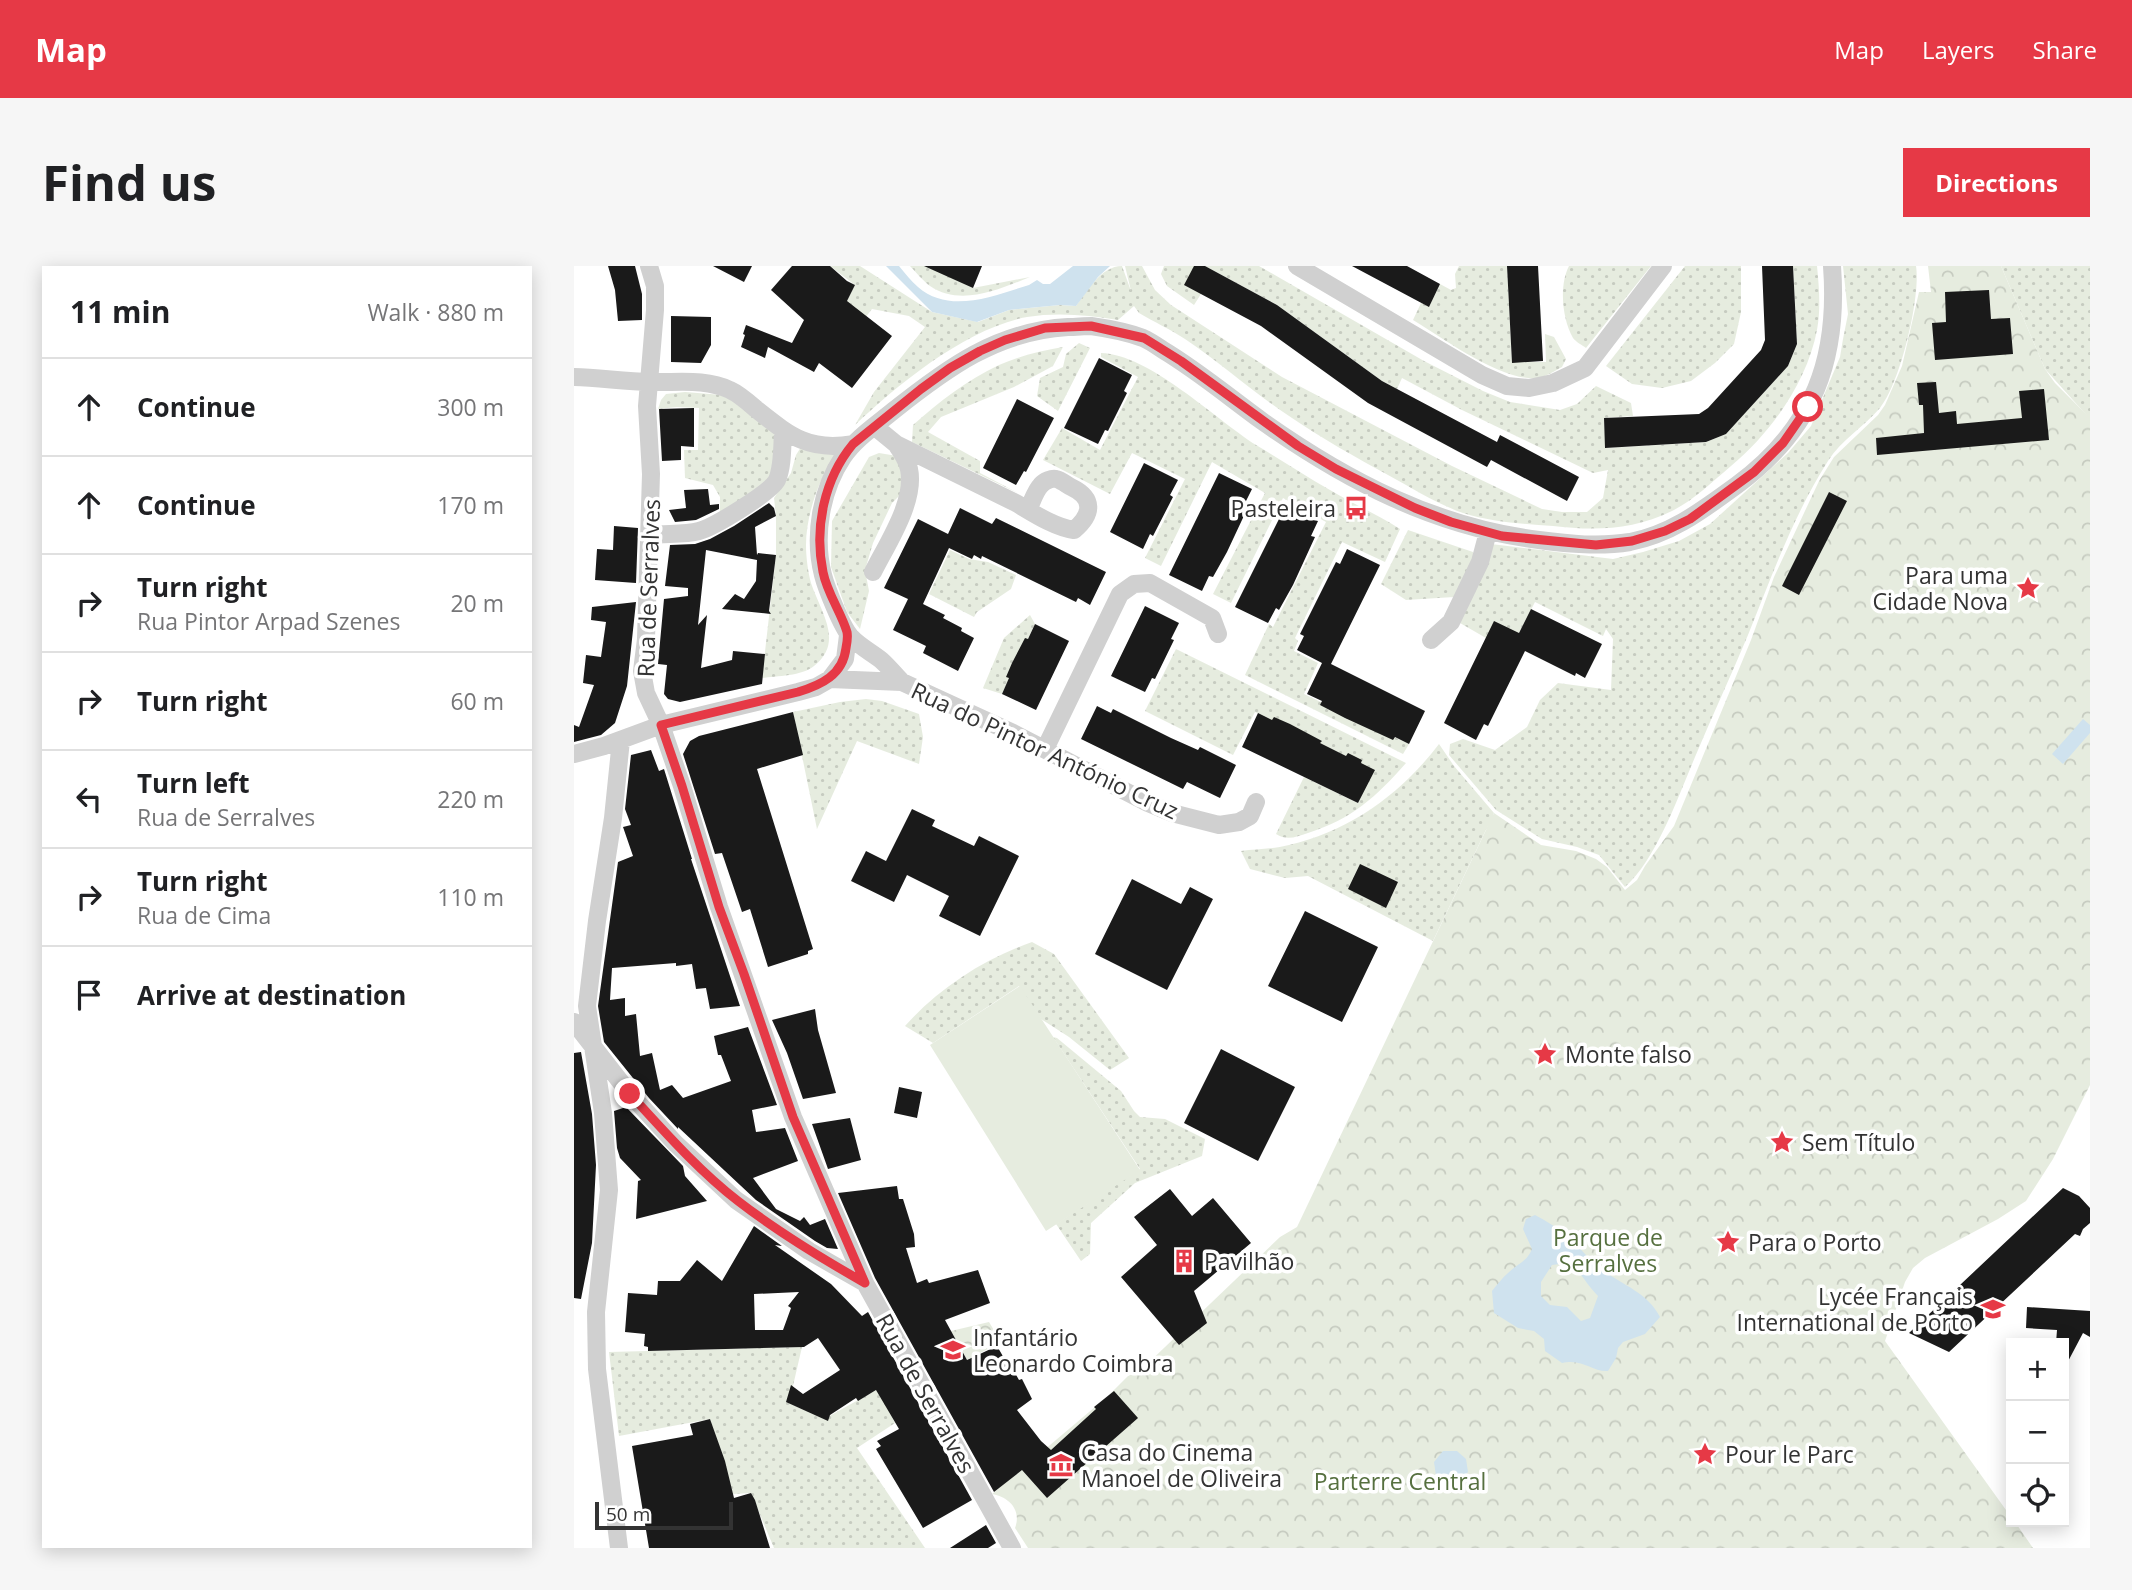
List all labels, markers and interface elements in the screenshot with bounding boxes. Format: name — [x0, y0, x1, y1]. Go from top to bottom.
text: Map — [35, 27, 107, 72]
text: Map — [1834, 33, 1884, 66]
text: Layers — [1922, 33, 1995, 66]
text: Share — [2033, 33, 2097, 66]
button: Directions — [1903, 148, 2090, 217]
text: Find us — [42, 149, 216, 215]
text: 11 min — [70, 291, 170, 332]
text: Walk · 880 m — [367, 296, 504, 328]
icon: ahead — [70, 388, 108, 426]
text: Continue — [137, 389, 256, 425]
text: 300 m — [437, 391, 504, 423]
route start — [1792, 391, 1823, 422]
icon: ahead — [70, 486, 108, 524]
text: Continue — [137, 487, 256, 523]
text: 170 m — [437, 489, 504, 521]
place label: Pasteleira — [1231, 492, 1336, 524]
bus stop icon: Pasteleira — [1342, 494, 1370, 522]
street label: Rua de Serralves — [629, 498, 667, 678]
place label: Para uma Cidade Nova — [1872, 559, 2008, 617]
text: Turn right — [137, 569, 268, 605]
place icon: Para uma Cidade Nova — [2014, 574, 2042, 602]
icon: right — [70, 584, 108, 622]
text: 20 m — [450, 587, 504, 619]
text: Rua Pintor Arpad Szenes — [137, 605, 400, 637]
street label: Rua do Pintor António Cruz — [906, 674, 1184, 826]
icon: right — [70, 682, 108, 720]
text: Turn right — [137, 683, 268, 719]
text: 60 m — [450, 685, 504, 717]
text: Turn left — [137, 765, 249, 801]
icon: left — [70, 780, 108, 818]
text: 220 m — [437, 783, 504, 815]
text: Rua de Serralves — [137, 801, 315, 833]
text: Turn right — [137, 863, 268, 899]
icon: right — [70, 878, 108, 916]
text: 110 m — [437, 881, 504, 913]
text: Rua de Cima — [137, 899, 271, 931]
icon: arrive — [70, 976, 108, 1014]
text: Arrive at destination — [137, 977, 406, 1013]
place label: Monte falso — [1565, 1038, 1692, 1070]
place icon: Monte falso — [1531, 1040, 1559, 1068]
route end — [614, 1078, 645, 1109]
place label: Sem Título — [1802, 1126, 1915, 1158]
place icon: Sem Título — [1768, 1128, 1796, 1156]
park label: Parque de Serralves — [1553, 1221, 1663, 1279]
place label: Para o Porto — [1748, 1226, 1882, 1258]
place icon: Para o Porto — [1714, 1228, 1742, 1256]
place label: Pavilhão — [1204, 1245, 1294, 1277]
building icon: Pavilhão — [1170, 1247, 1198, 1275]
place label: Lycée Français International de Porto — [1736, 1280, 1973, 1338]
school or university icon: Lycée Français International de Porto — [1979, 1295, 2007, 1323]
street label: Rua de Serralves — [869, 1307, 983, 1479]
place label: Infantário Leonardo Coimbra — [973, 1321, 1174, 1379]
school or university icon: Infantário Leonardo Coimbra — [939, 1336, 967, 1364]
map controls — [2006, 1338, 2069, 1527]
button: + — [2006, 1338, 2069, 1401]
button: − — [2006, 1401, 2069, 1464]
place label: Casa do Cinema Manoel de Oliveira — [1081, 1436, 1282, 1494]
place label: Pour le Parc — [1725, 1438, 1854, 1470]
place icon: Pour le Parc — [1691, 1440, 1719, 1468]
museum icon: Casa do Cinema Manoel de Oliveira — [1047, 1451, 1075, 1479]
button: locate — [2006, 1464, 2069, 1527]
park label: Parterre Central — [1314, 1465, 1486, 1497]
scale bar — [595, 1499, 733, 1531]
text: 50 m — [606, 1501, 650, 1527]

